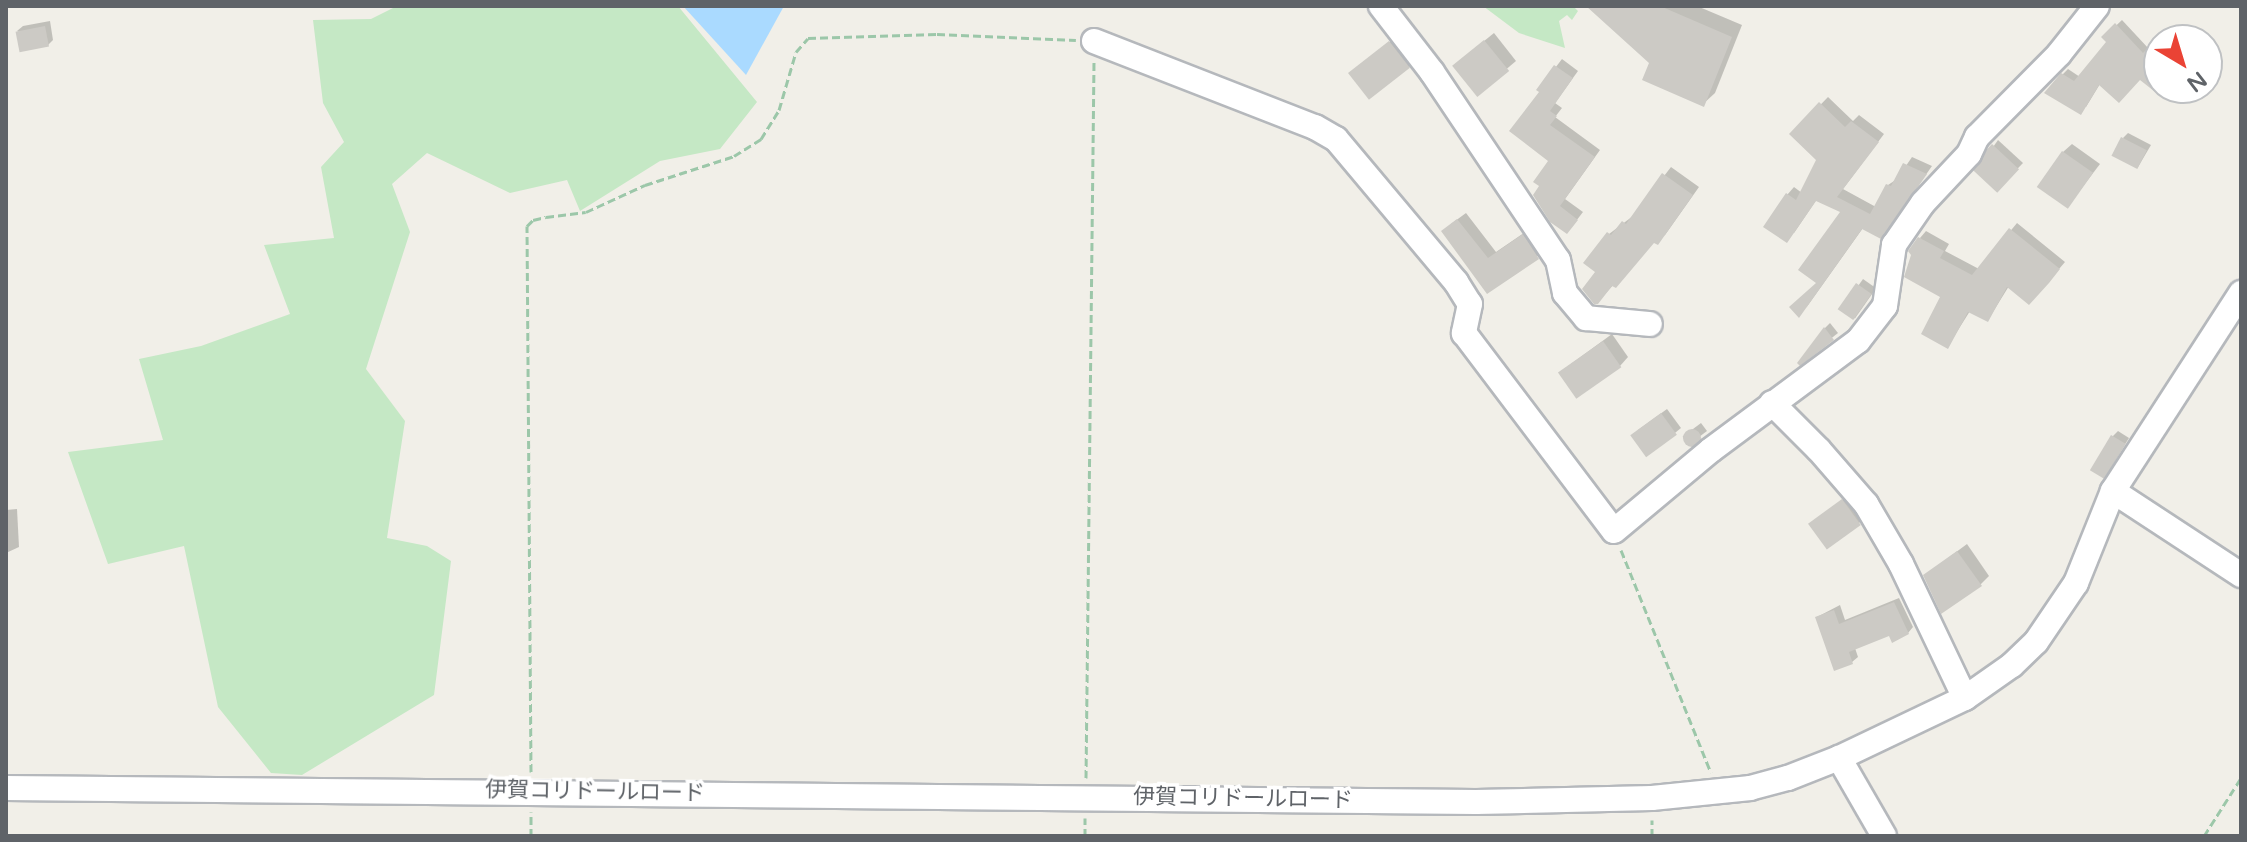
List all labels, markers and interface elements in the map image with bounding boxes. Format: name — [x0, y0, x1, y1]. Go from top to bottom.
north arrow — [2143, 24, 2223, 104]
text: N — [2182, 66, 2212, 97]
street label: 伊賀コリドールロード — [485, 777, 705, 807]
street label: 伊賀コリドールロード — [1133, 784, 1353, 814]

